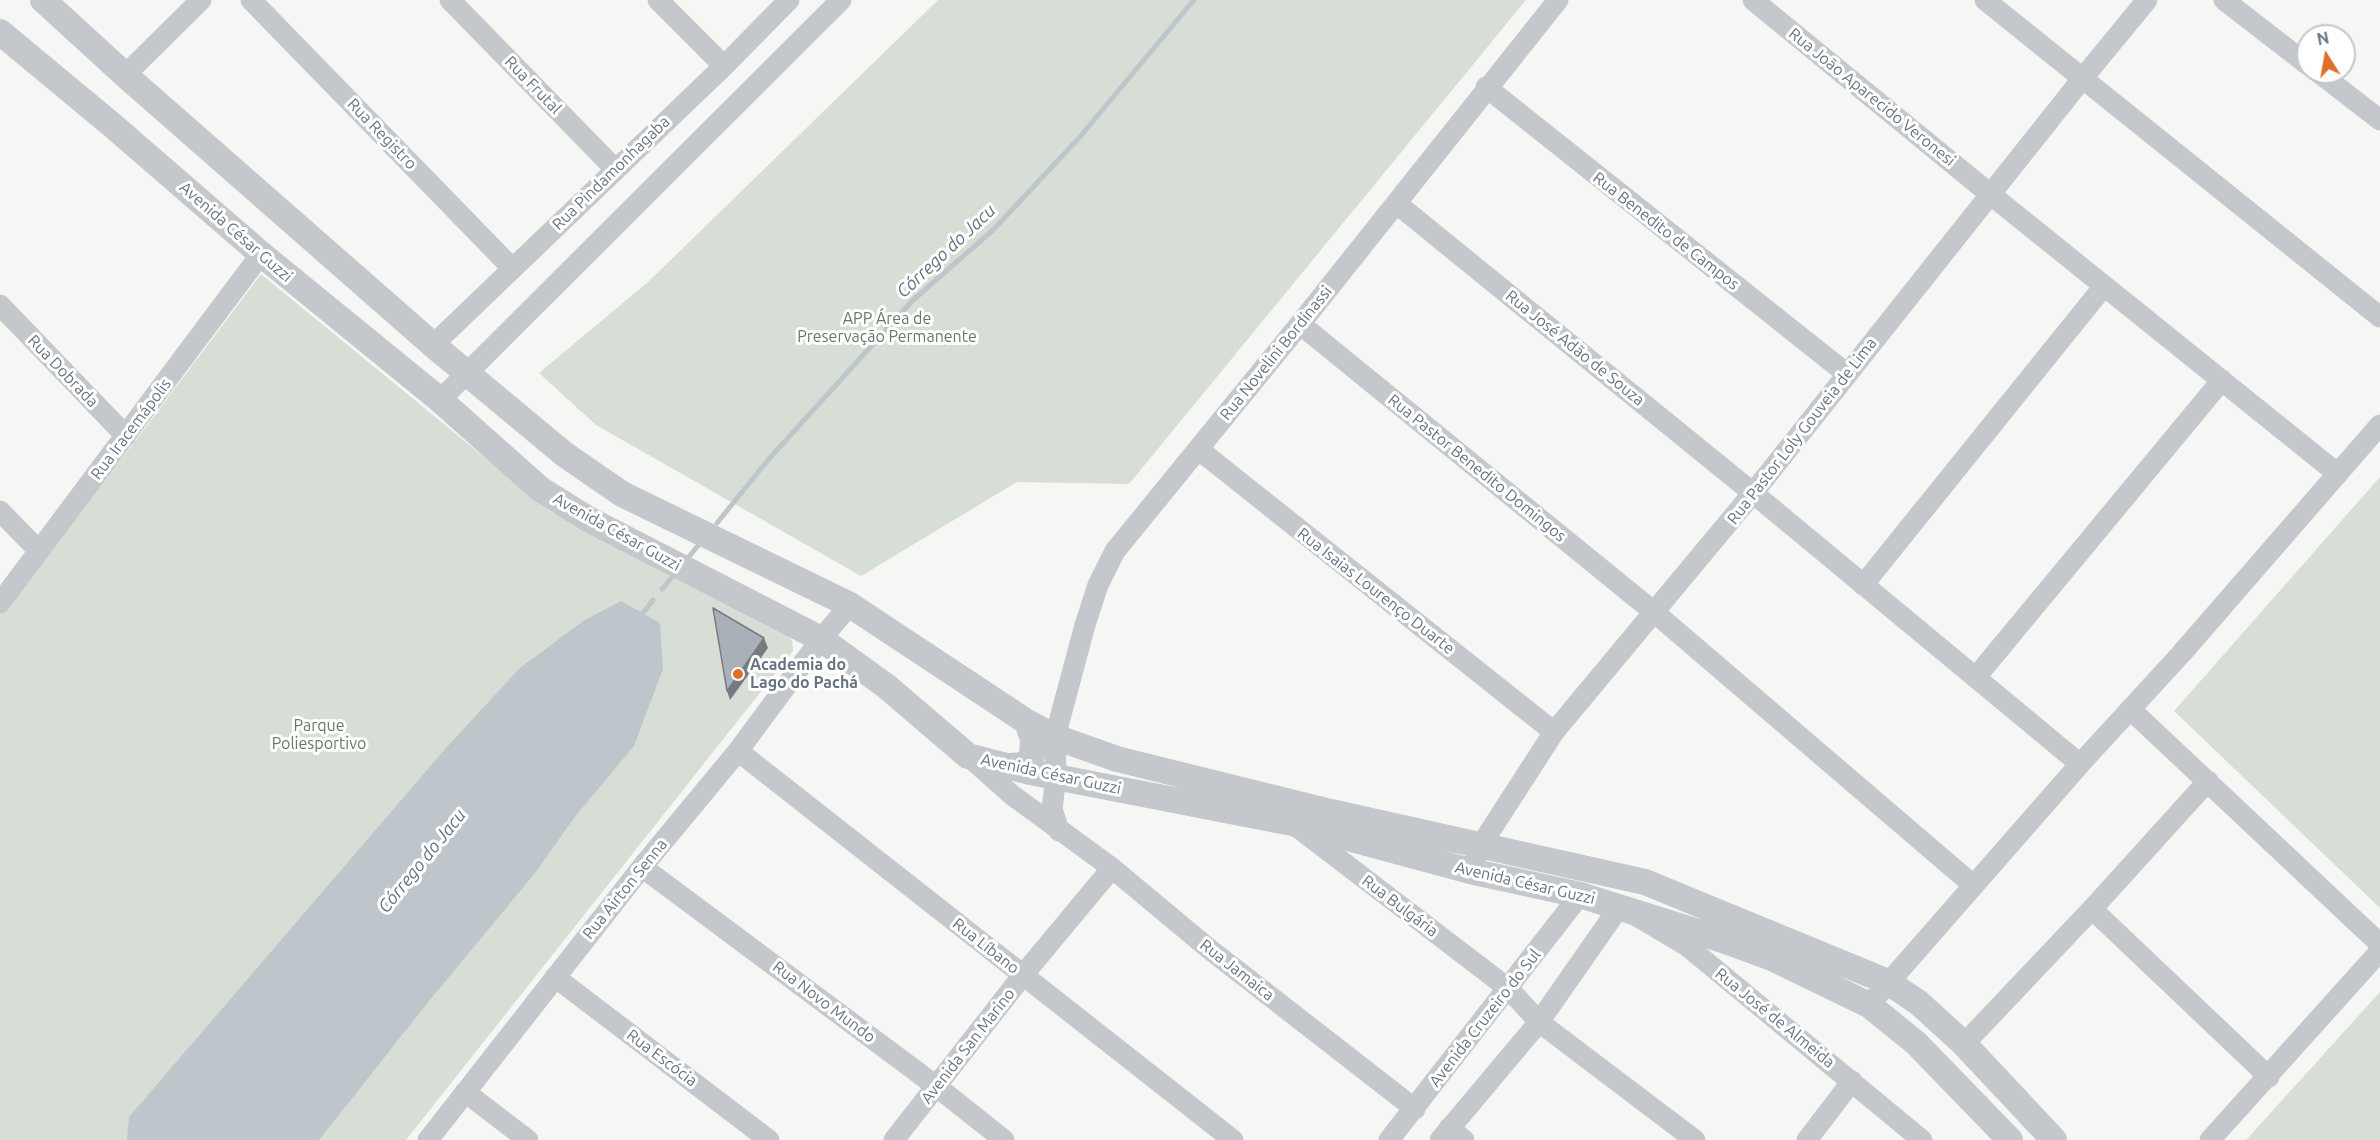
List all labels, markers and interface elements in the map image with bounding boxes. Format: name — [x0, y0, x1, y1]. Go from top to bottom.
street label: Rua João Aparecido Veronesi — [1785, 24, 1959, 170]
north arrow — [2296, 24, 2356, 84]
text: N — [2315, 28, 2331, 48]
street label: Rua Frutal — [501, 52, 565, 118]
street label: Rua Registro — [343, 94, 421, 174]
street label: Rua Pindamonhagaba — [548, 112, 674, 234]
street label: Rua Benedito de Campos — [1589, 168, 1743, 294]
street label: Avenida César Guzzi — [176, 178, 296, 286]
water label: Córrego do Jacu — [892, 200, 1000, 302]
street label: Rua Novelini Bordinassi — [1216, 282, 1336, 424]
street label: Rua José Adão de Souza — [1502, 286, 1648, 410]
park label: APP Área de Preservação Permanente — [797, 309, 977, 347]
street label: Rua Dobrada — [24, 331, 102, 411]
street label: Rua Pastor Loly Gouveia de Lima — [1723, 334, 1881, 528]
street label: Rua Iracemápolis — [87, 375, 175, 483]
street label: Rua Pastor Benedito Domingos — [1384, 390, 1570, 546]
street label: Avenida César Guzzi — [550, 489, 684, 575]
street label: Rua Isaias Lourenço Duarte — [1294, 524, 1458, 658]
place label: Academia do Lago do Pachá — [750, 655, 858, 693]
marker: Academia do Lago do Pachá — [731, 667, 745, 681]
park label: Parque Poliesportivo — [272, 716, 366, 754]
street label: Avenida César Guzzi — [979, 750, 1123, 798]
water label: Córrego do Jacu — [374, 805, 470, 917]
street label: Rua Airton Senna — [579, 835, 671, 943]
street label: Avenida César Guzzi — [1453, 858, 1597, 908]
street label: Rua Bulgária — [1358, 871, 1442, 941]
street label: Rua Líbano — [949, 914, 1023, 978]
street label: Rua Jamaica — [1196, 935, 1278, 1005]
street label: Avenida Cruzeiro do Sul — [1425, 945, 1545, 1091]
street label: Rua Novo Mundo — [769, 957, 879, 1047]
street label: Rua José de Almeida — [1711, 964, 1839, 1072]
street label: Avenida San Marino — [917, 985, 1019, 1107]
street label: Rua Escócia — [623, 1025, 701, 1091]

